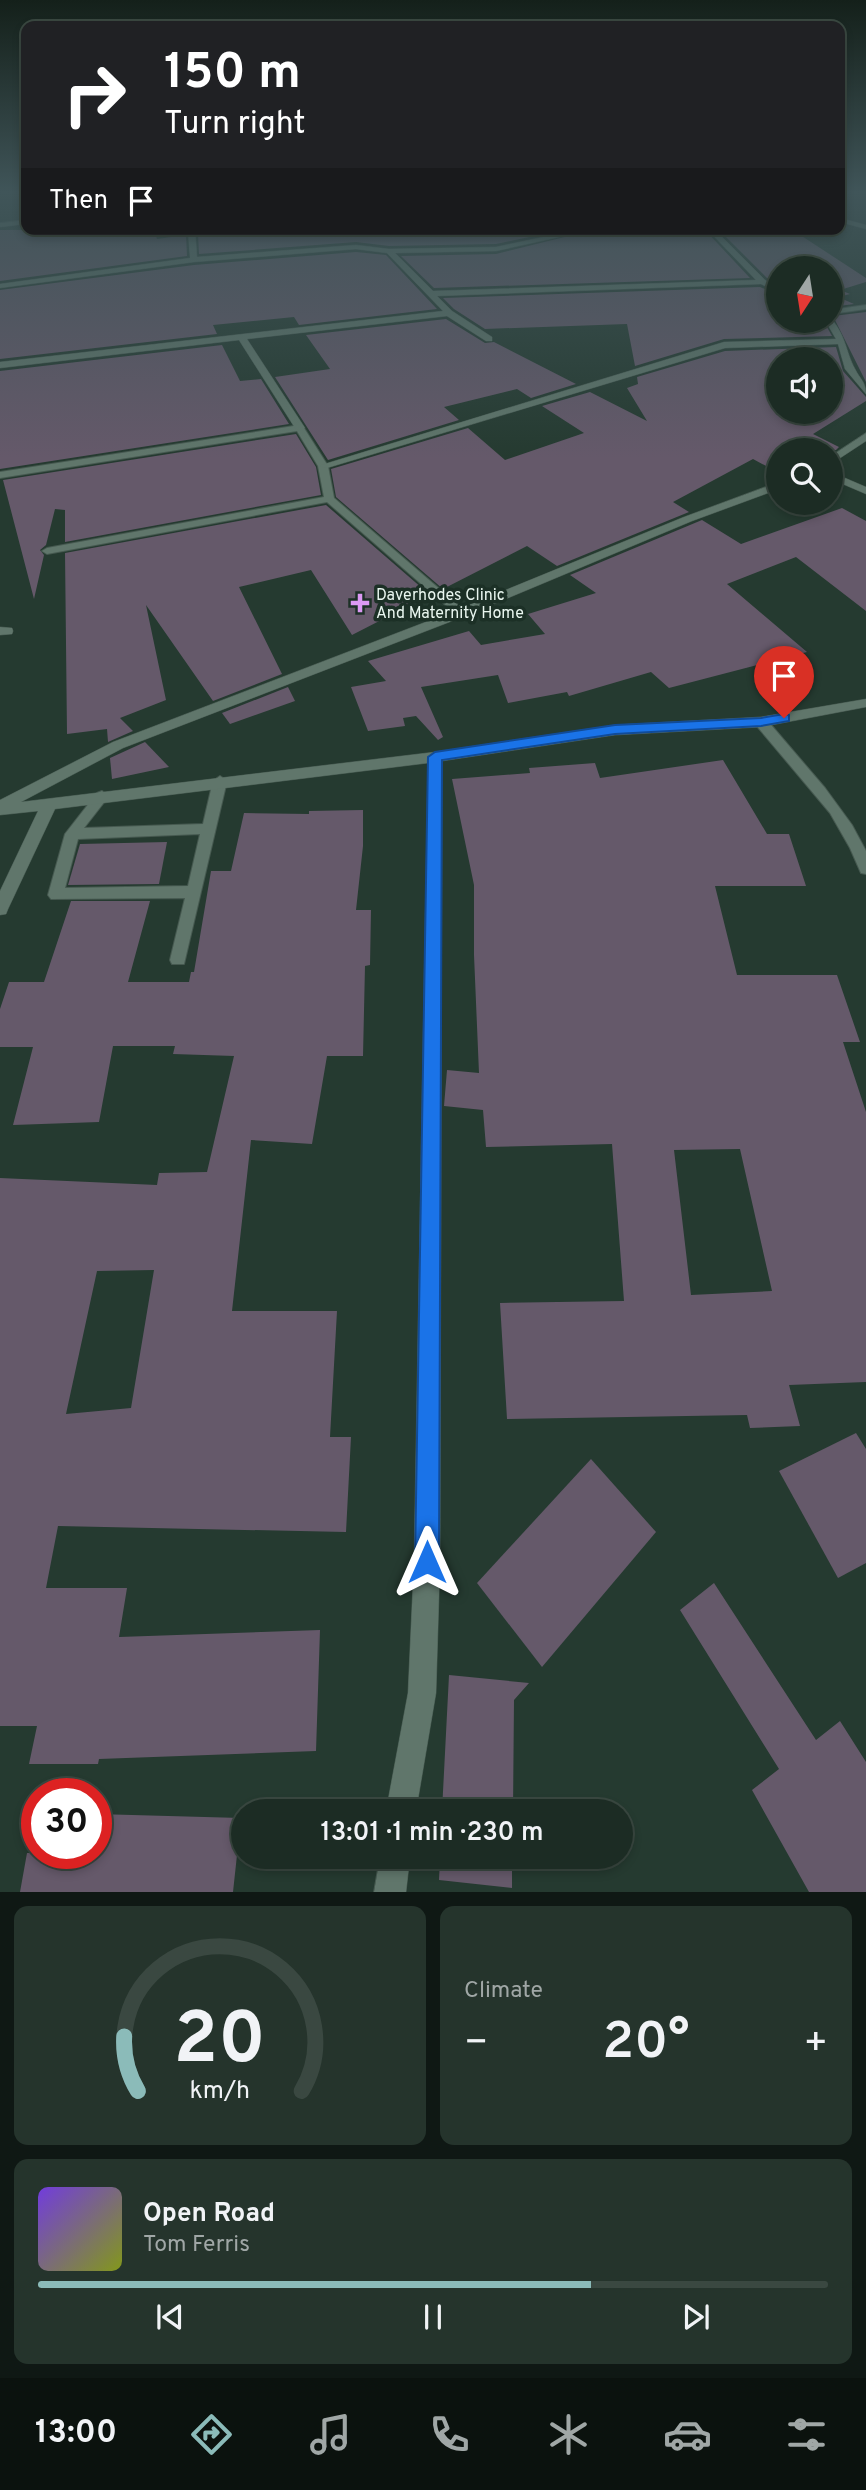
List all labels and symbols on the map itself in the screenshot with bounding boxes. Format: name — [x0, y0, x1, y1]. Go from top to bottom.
north arrow — [766, 256, 844, 332]
place label: Daverhodes Clinic And Maternity Home — [376, 586, 524, 624]
marker: Daverhodes Clinic And Maternity Home — [350, 593, 370, 613]
pin — [754, 646, 814, 718]
position arrow — [390, 1525, 464, 1599]
speed limit sign: 30 — [21, 1778, 112, 1869]

